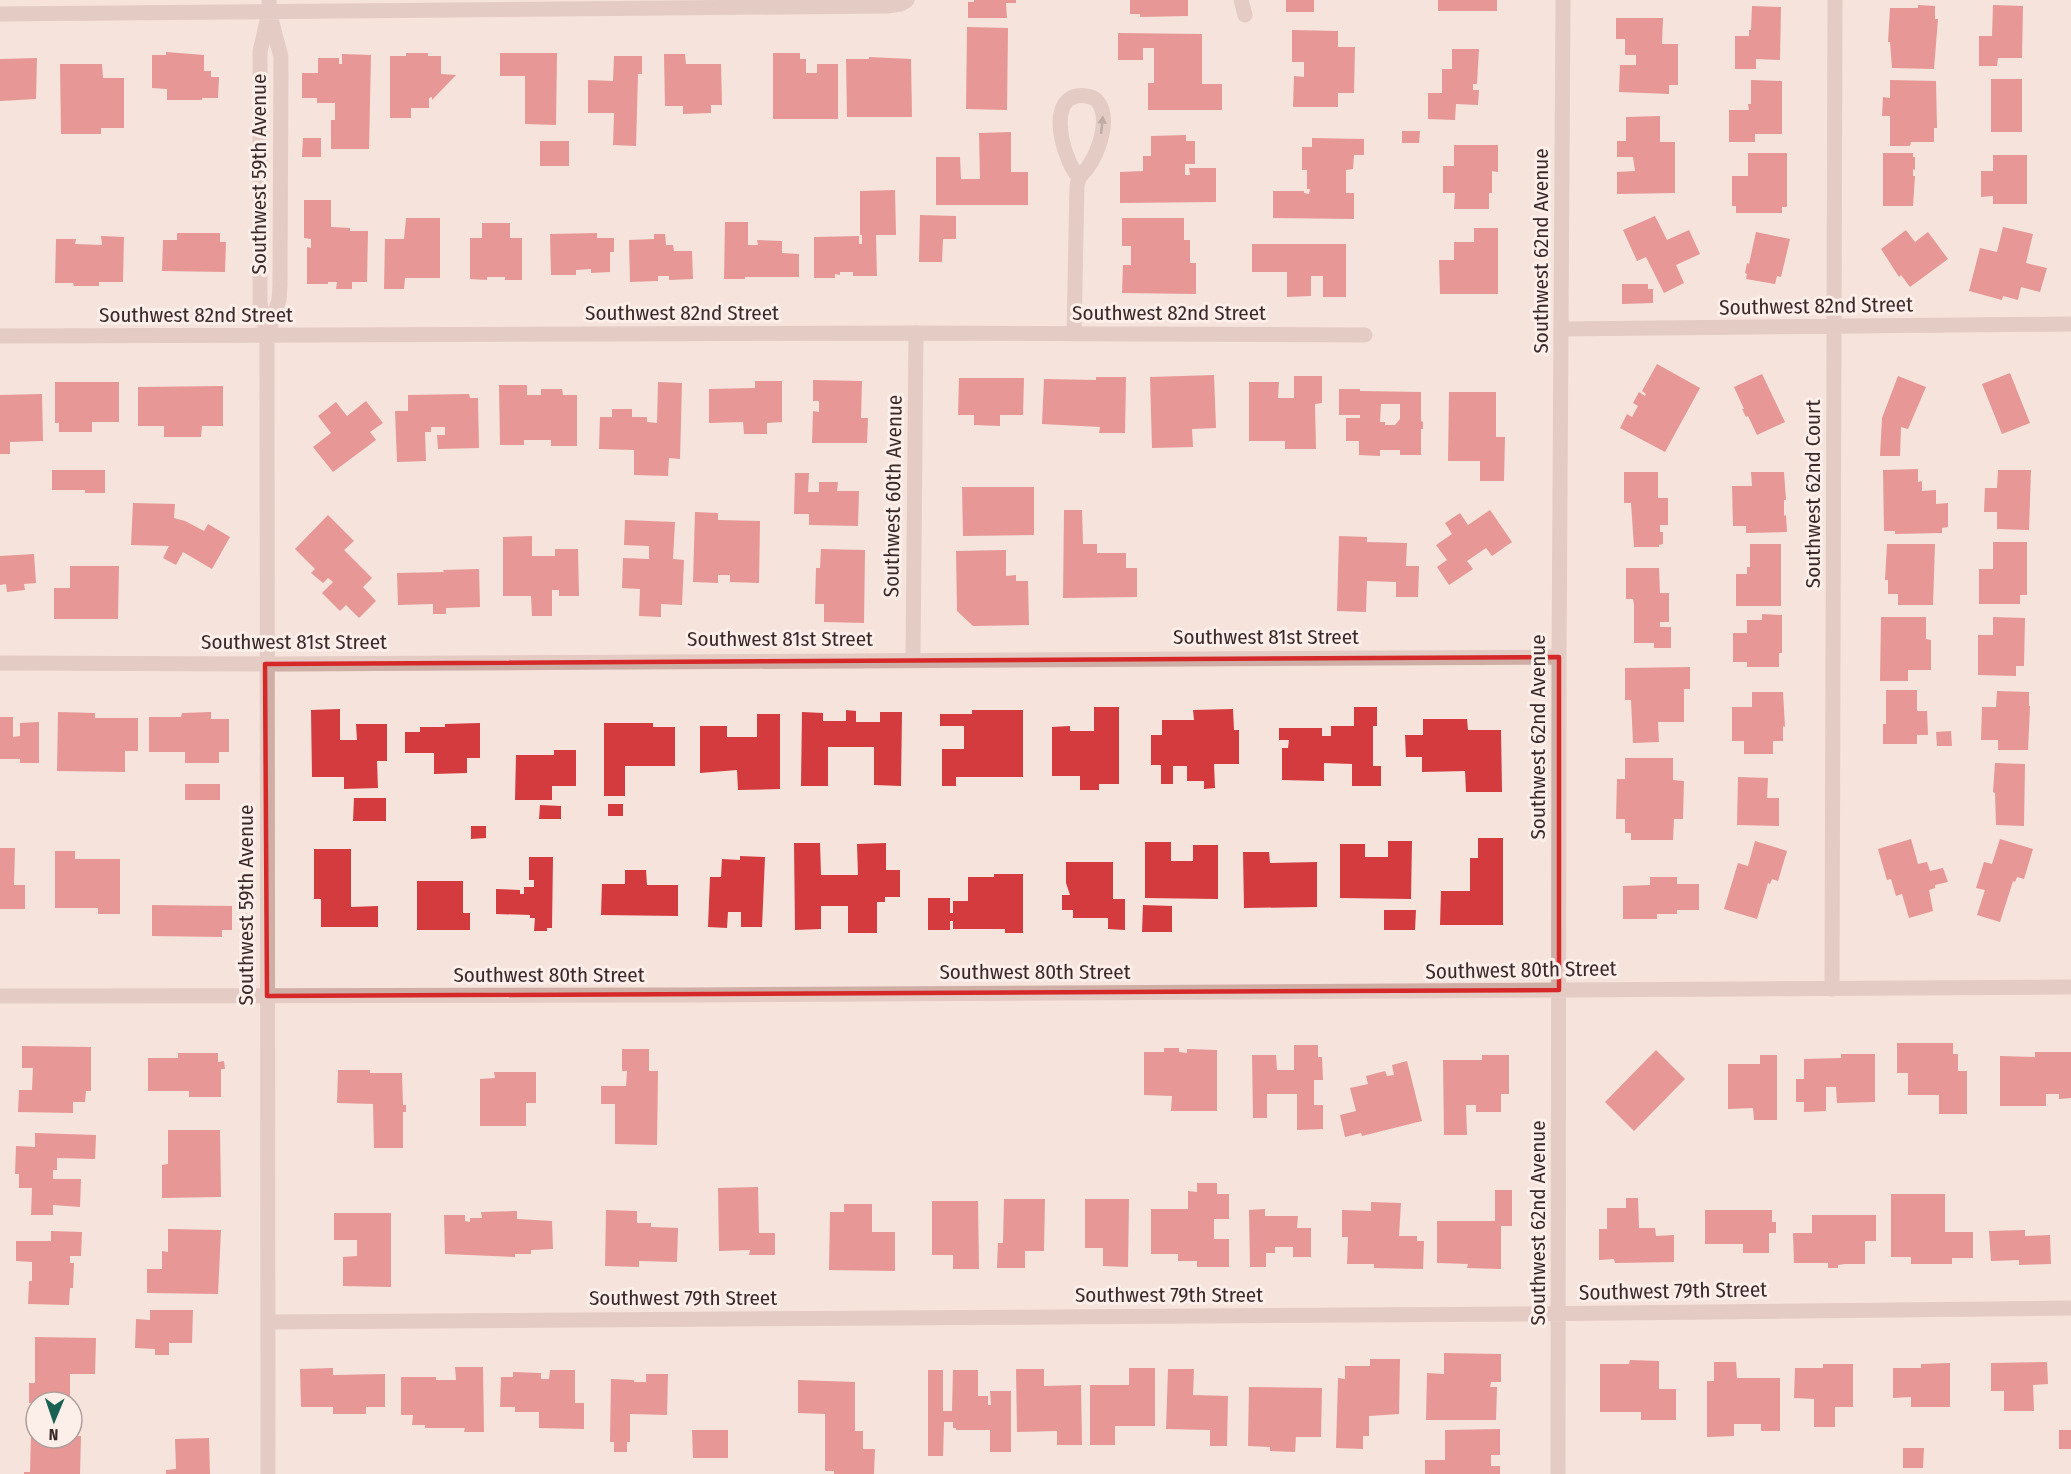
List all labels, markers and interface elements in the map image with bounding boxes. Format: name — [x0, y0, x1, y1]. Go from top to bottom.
street label: Southwest 59th Avenue — [246, 74, 272, 274]
one-way arrow — [1097, 116, 1107, 135]
street label: Southwest 62nd Avenue — [1528, 148, 1554, 354]
street label: Southwest 82nd Street — [1719, 291, 1913, 321]
street label: Southwest 82nd Street — [585, 300, 779, 326]
street label: Southwest 82nd Street — [1072, 300, 1266, 326]
street label: Southwest 82nd Street — [99, 302, 293, 328]
street label: Southwest 60th Avenue — [878, 394, 908, 598]
street label: Southwest 62nd Court — [1800, 400, 1826, 588]
street label: Southwest 81st Street — [1173, 624, 1359, 650]
street label: Southwest 81st Street — [687, 626, 873, 652]
street label: Southwest 81st Street — [201, 629, 387, 655]
street label: Southwest 62nd Avenue — [1525, 634, 1551, 840]
street label: Southwest 59th Avenue — [233, 805, 259, 1005]
street label: Southwest 80th Street — [1425, 955, 1617, 985]
street label: Southwest 80th Street — [939, 959, 1131, 985]
street label: Southwest 80th Street — [453, 962, 645, 988]
street label: Southwest 62nd Avenue — [1525, 1120, 1551, 1326]
street label: Southwest 79th Street — [1579, 1276, 1767, 1306]
street label: Southwest 79th Street — [1075, 1282, 1263, 1308]
street label: Southwest 79th Street — [589, 1285, 777, 1311]
north arrow — [24, 1390, 84, 1450]
text: N — [48, 1425, 59, 1444]

